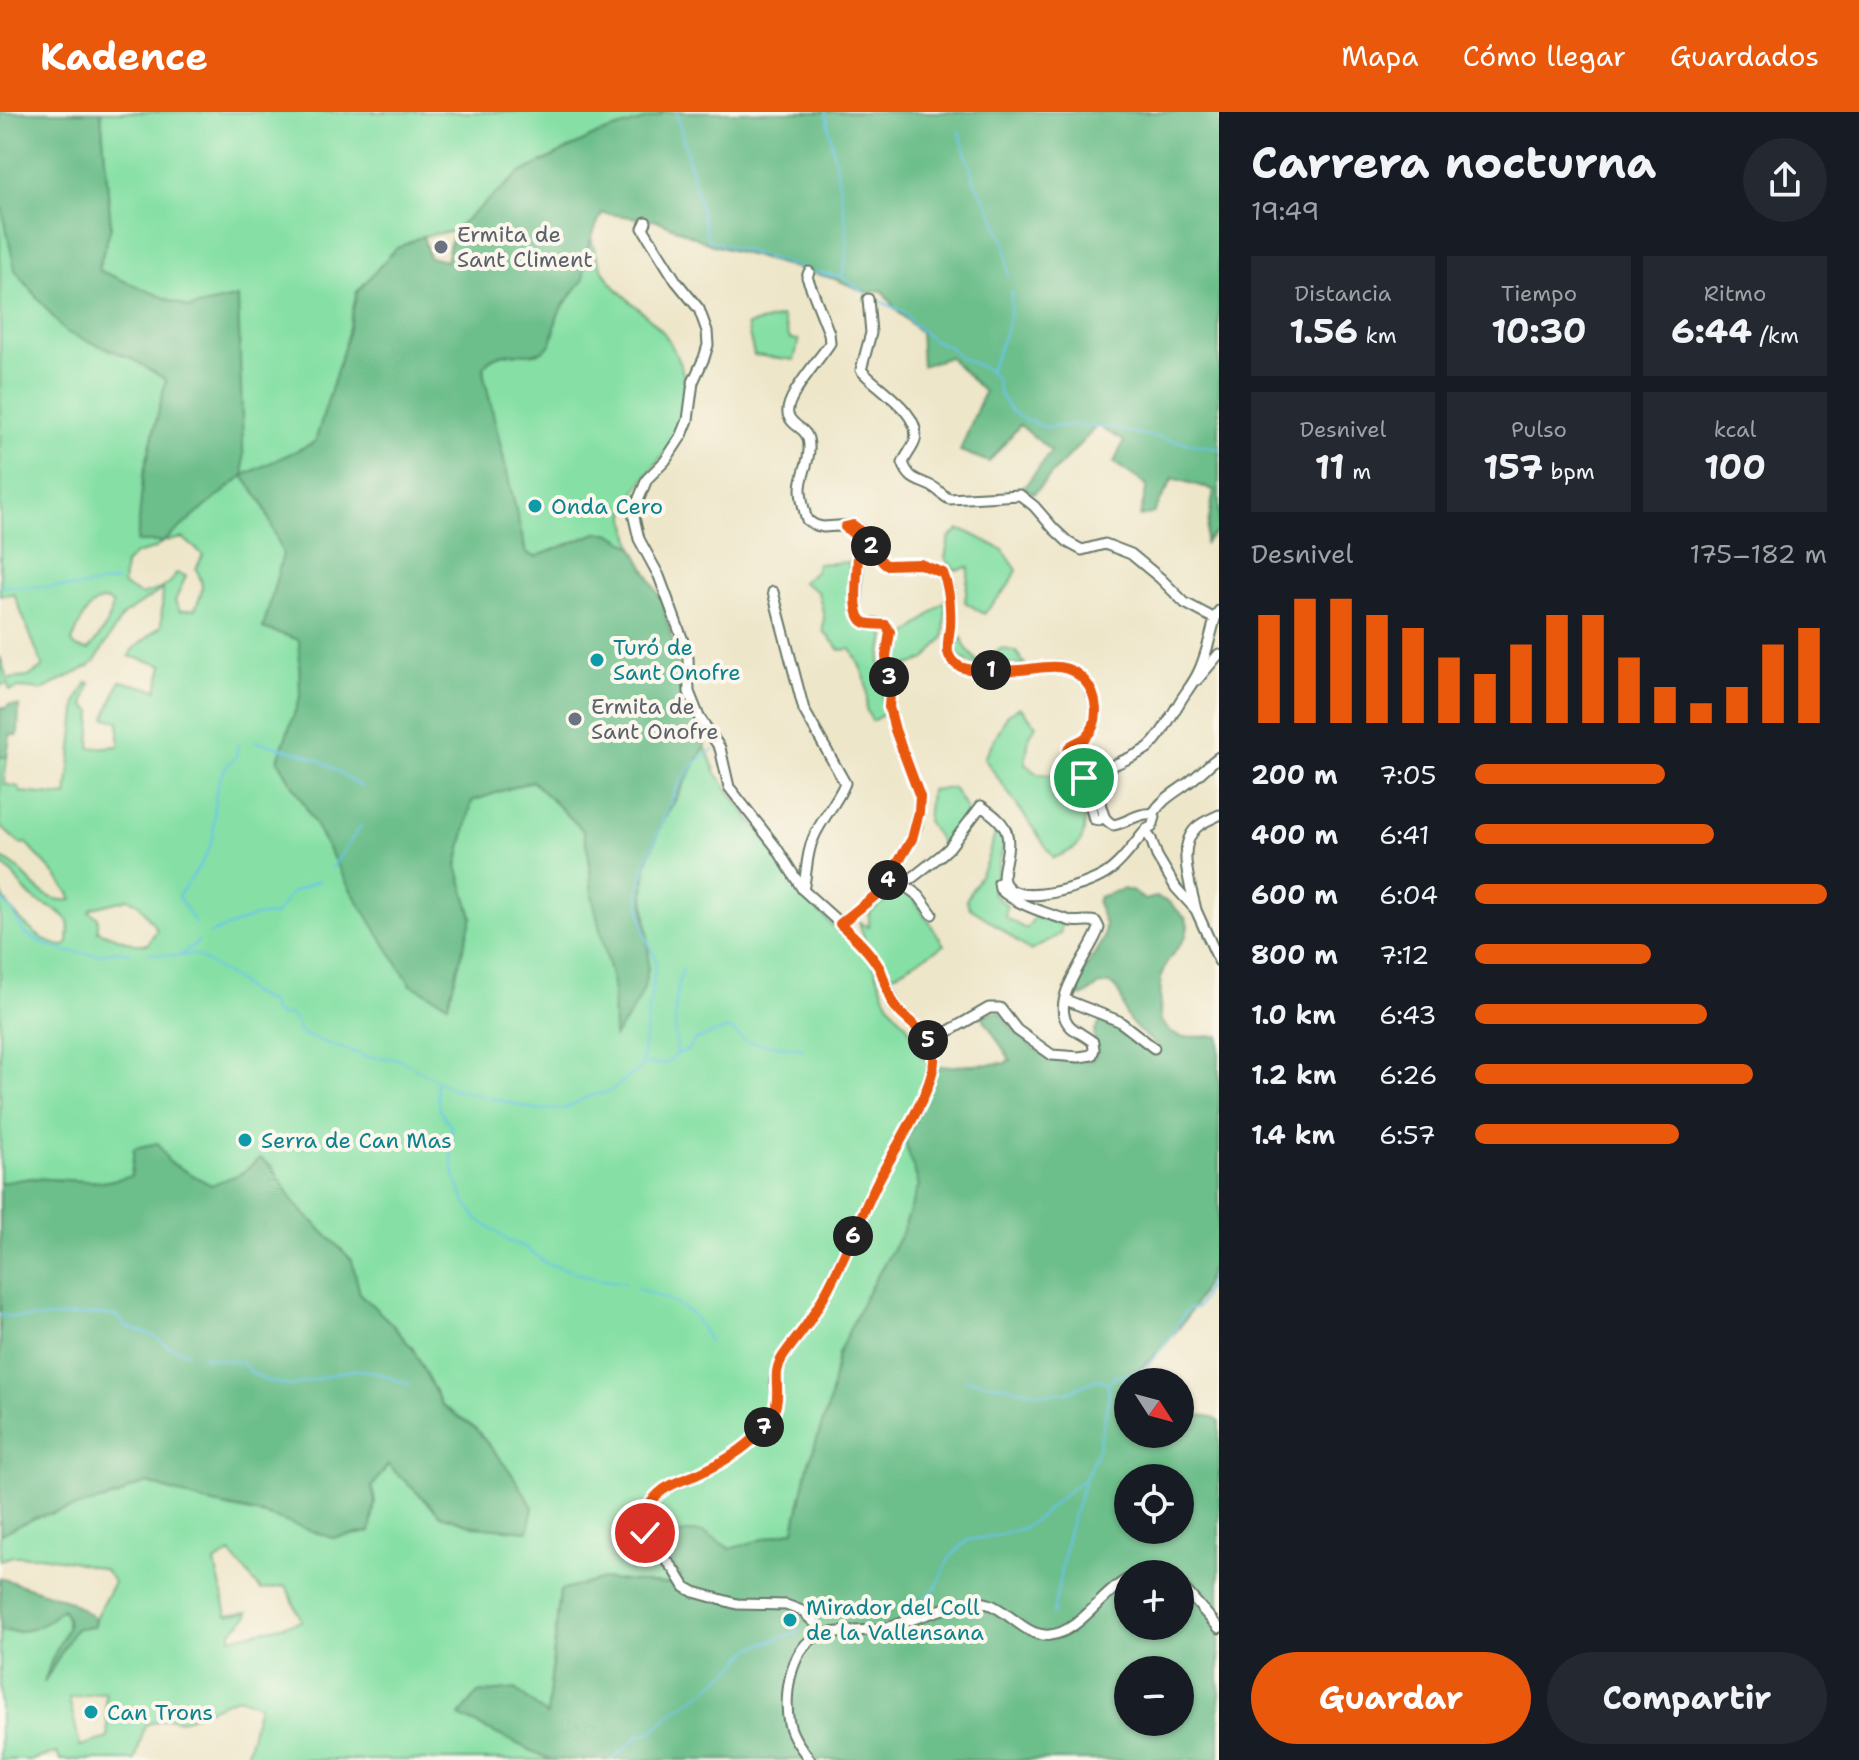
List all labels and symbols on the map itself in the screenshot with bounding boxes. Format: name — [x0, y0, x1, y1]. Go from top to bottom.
place label: Ermita de Sant Climent — [457, 220, 593, 274]
marker: Ermita de Sant Climent — [432, 238, 450, 256]
place label: Onda Cero — [551, 492, 663, 521]
marker: Onda Cero — [526, 497, 544, 515]
pin: 2 — [851, 526, 891, 566]
place label: Turó de Sant Onofre — [613, 633, 741, 687]
pin: 1 — [971, 650, 1011, 690]
marker: Turó de Sant Onofre — [588, 651, 606, 669]
pin: 3 — [869, 657, 909, 697]
place label: Ermita de Sant Onofre — [591, 692, 719, 746]
marker: Ermita de Sant Onofre — [566, 710, 584, 728]
pin — [1050, 744, 1118, 812]
pin: 4 — [868, 860, 908, 900]
pin: 5 — [908, 1020, 948, 1060]
place label: Serra de Can Mas — [261, 1126, 452, 1155]
marker: Serra de Can Mas — [236, 1131, 254, 1149]
pin: 6 — [833, 1216, 873, 1256]
north arrow — [1114, 1368, 1194, 1448]
pin: 7 — [744, 1407, 784, 1447]
pin — [611, 1499, 679, 1567]
place label: Mirador del Coll de la Vallensana — [806, 1593, 984, 1647]
marker: Mirador del Coll de la Vallensana — [781, 1611, 799, 1629]
place label: Can Trons — [107, 1698, 213, 1727]
marker: Can Trons — [82, 1703, 100, 1721]

